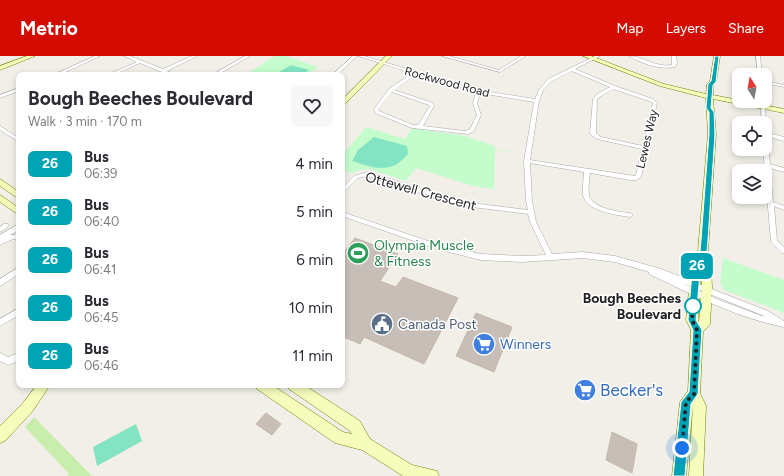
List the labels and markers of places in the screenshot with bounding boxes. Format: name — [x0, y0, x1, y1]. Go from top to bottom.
place label: Olympia Muscle & Fitness — [374, 237, 474, 270]
sports icon: Olympia Muscle & Fitness — [345, 240, 371, 266]
place label: Bough Beeches Boulevard — [583, 290, 681, 323]
marker: Bough Beeches Boulevard — [684, 297, 702, 315]
public building icon: Canada Post — [369, 311, 395, 337]
place label: Canada Post — [398, 316, 477, 333]
supermarket icon: Winners — [471, 331, 497, 357]
place label: Winners — [500, 336, 551, 353]
supermarket icon: Becker's — [572, 377, 598, 403]
place label: Becker's — [600, 380, 663, 400]

